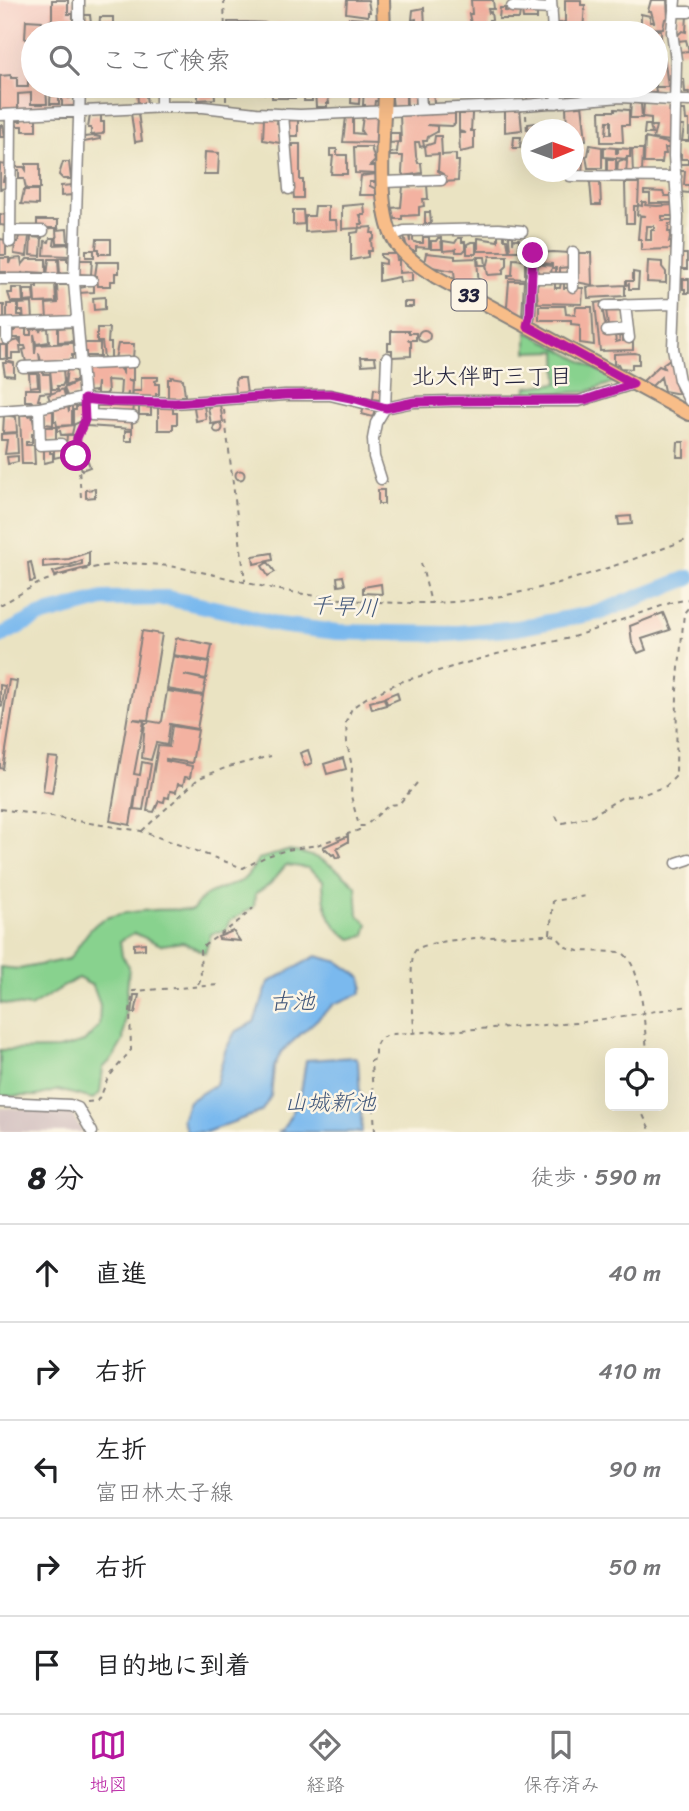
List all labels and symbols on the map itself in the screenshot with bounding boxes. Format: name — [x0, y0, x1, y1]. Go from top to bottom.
north arrow — [521, 119, 584, 182]
route end — [517, 237, 548, 268]
road number: 33 — [452, 280, 486, 310]
district label: 北大伴町三丁目 — [412, 356, 573, 397]
route start — [60, 440, 91, 471]
water label: 千早川 — [308, 584, 379, 629]
water label: 古池 — [269, 981, 316, 1022]
water label: 山城新池 — [284, 1082, 377, 1123]

